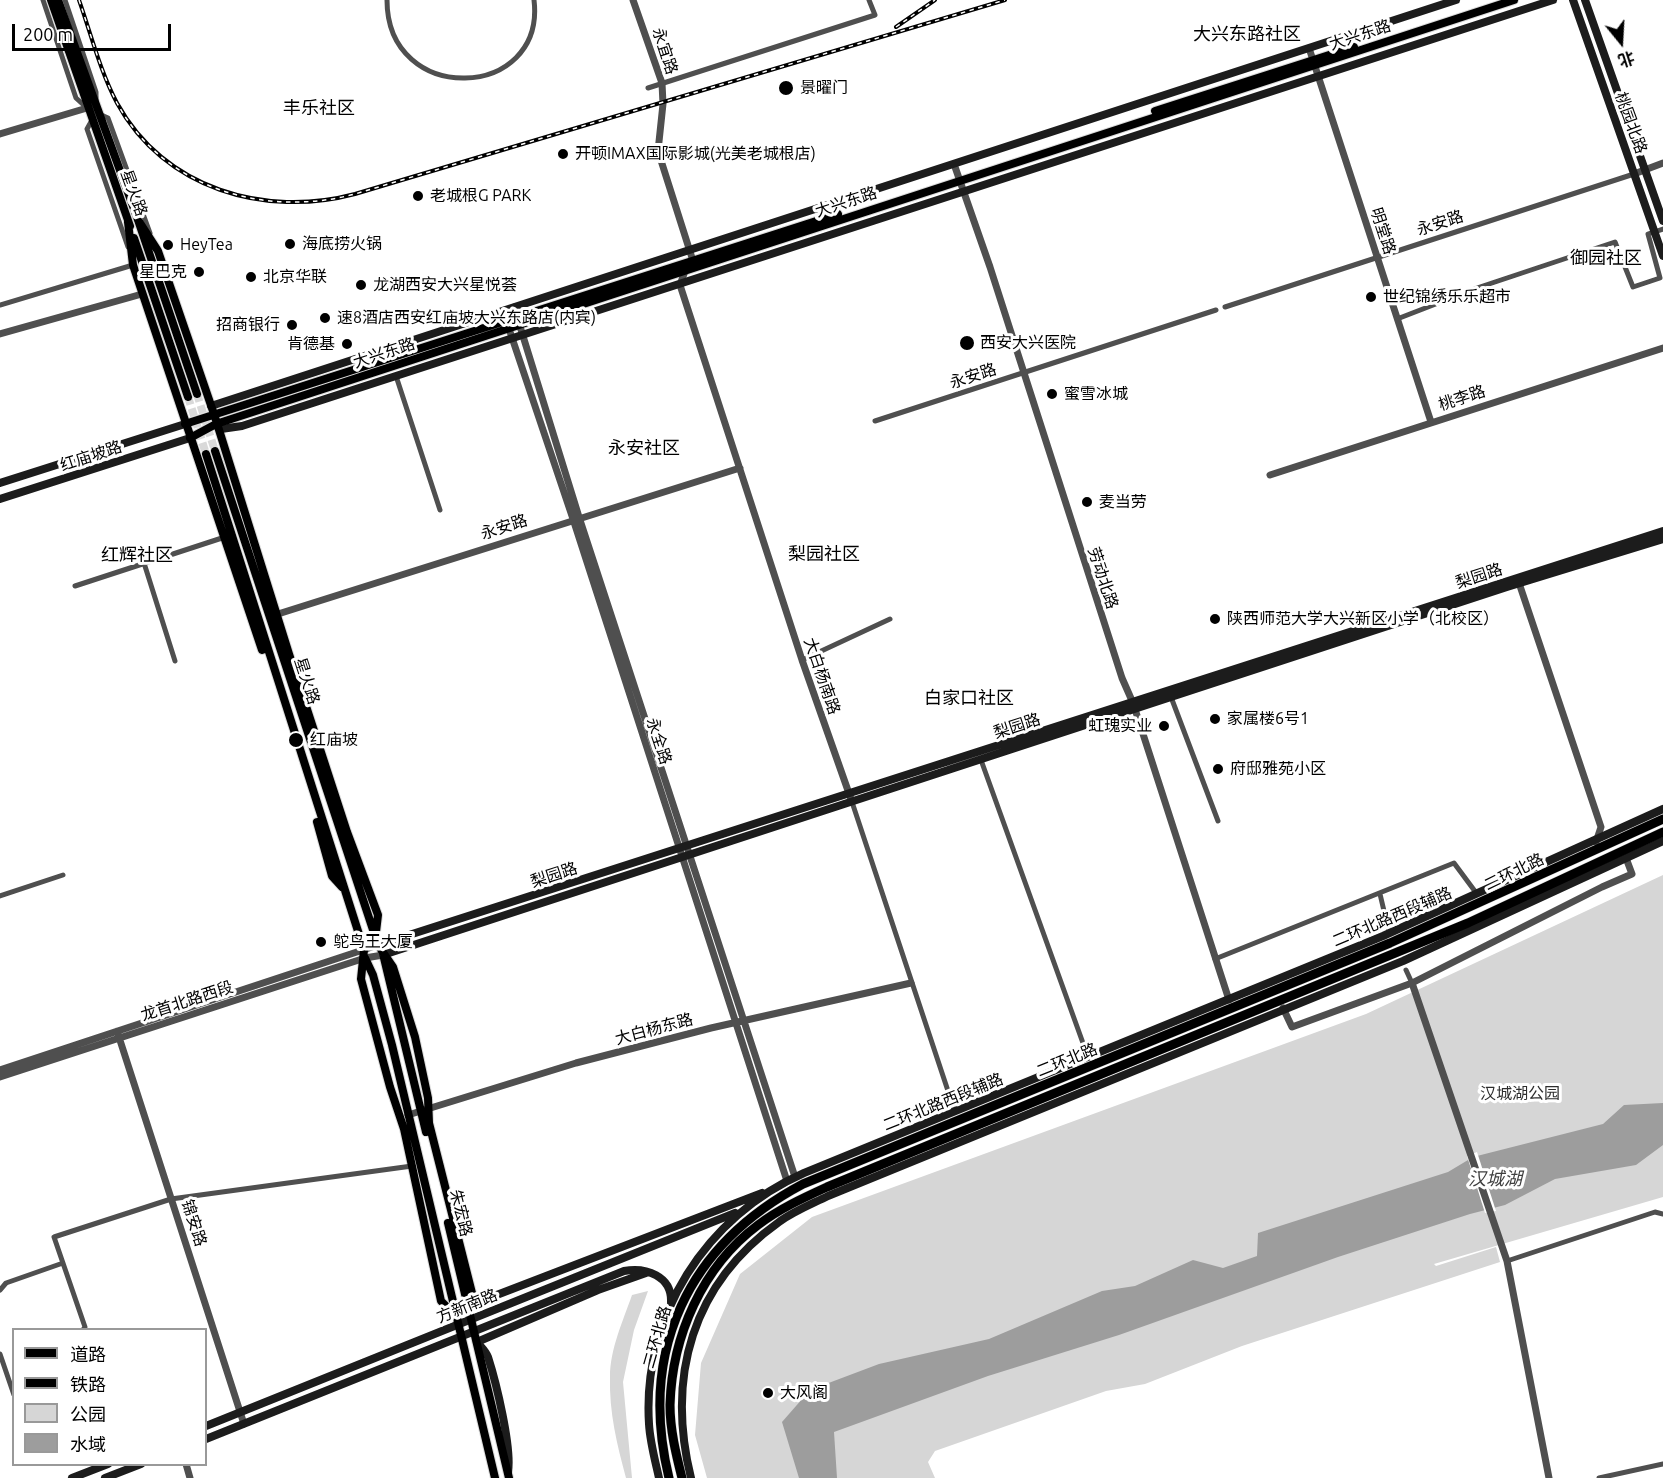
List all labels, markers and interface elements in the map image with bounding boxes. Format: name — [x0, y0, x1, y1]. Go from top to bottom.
scale bar — [15, 12, 174, 50]
north arrow — [1591, 12, 1651, 72]
street label: 大兴东路 — [1327, 16, 1393, 54]
district label: 大兴东路社区 — [1193, 23, 1301, 45]
text: 200 m — [23, 24, 73, 44]
street label: 永宜路 — [648, 25, 682, 77]
text: 北 — [1616, 48, 1637, 70]
place label: 景曜门 — [800, 78, 848, 98]
marker: 景曜门 — [777, 79, 795, 97]
street label: 桃园北路 — [1611, 90, 1651, 156]
district label: 丰乐社区 — [283, 97, 355, 119]
place label: 开顿IMAX国际影城(光美老城根店) — [575, 144, 816, 164]
marker: 开顿IMAX国际影城(光美老城根店) — [556, 147, 570, 161]
street label: 星火路 — [117, 167, 151, 219]
street label: 大兴东路 — [813, 183, 879, 221]
place label: 老城根G PARK — [430, 186, 531, 206]
marker: 老城根G PARK — [411, 189, 425, 203]
street label: 明堂路 — [1366, 205, 1400, 257]
street label: 永安路 — [1414, 206, 1466, 240]
place label: 海底捞火锅 — [302, 234, 382, 254]
place label: HeyTea — [180, 235, 233, 255]
marker: 海底捞火锅 — [283, 237, 297, 251]
marker: HeyTea — [161, 238, 175, 252]
district label: 御园社区 — [1570, 247, 1642, 269]
place label: 星巴克 — [139, 262, 187, 282]
marker: 星巴克 — [192, 265, 206, 279]
place label: 北京华联 — [263, 267, 327, 287]
marker: 北京华联 — [244, 270, 258, 284]
place label: 龙湖西安大兴星悦荟 — [373, 275, 517, 295]
marker: 龙湖西安大兴星悦荟 — [354, 278, 368, 292]
place label: 世纪锦绣乐乐超市 — [1383, 287, 1511, 307]
marker: 世纪锦绣乐乐超市 — [1364, 290, 1378, 304]
place label: 速8酒店西安红庙坡大兴东路店(内宾) — [337, 308, 596, 328]
marker: 速8酒店西安红庙坡大兴东路店(内宾) — [318, 311, 332, 325]
place label: 招商银行 — [216, 315, 280, 335]
marker: 招商银行 — [285, 318, 299, 332]
place label: 西安大兴医院 — [980, 333, 1076, 353]
place label: 肯德基 — [287, 334, 335, 354]
street label: 大兴东路 — [351, 334, 417, 372]
marker: 西安大兴医院 — [958, 334, 976, 352]
marker: 肯德基 — [340, 337, 354, 351]
street label: 永安路 — [947, 359, 999, 393]
street label: 桃李路 — [1436, 381, 1488, 415]
place label: 蜜雪冰城 — [1064, 384, 1128, 404]
marker: 蜜雪冰城 — [1045, 387, 1059, 401]
street label: 红庙坡路 — [58, 437, 124, 475]
district label: 永安社区 — [608, 437, 680, 459]
place label: 麦当劳 — [1099, 492, 1147, 512]
marker: 麦当劳 — [1080, 495, 1094, 509]
street label: 永安路 — [478, 510, 530, 544]
district label: 梨园社区 — [788, 543, 860, 565]
district label: 红辉社区 — [101, 544, 173, 566]
street label: 劳动北路 — [1084, 545, 1122, 611]
street label: 梨园路 — [1453, 559, 1505, 593]
place label: 陕西师范大学大兴新区小学（北校区） — [1227, 609, 1499, 629]
marker: 陕西师范大学大兴新区小学（北校区） — [1208, 612, 1222, 626]
street label: 大白杨南路 — [800, 635, 844, 717]
street label: 星火路 — [290, 655, 324, 707]
district label: 白家口社区 — [924, 687, 1014, 709]
street label: 梨园路 — [991, 709, 1043, 743]
place label: 家属楼6号1 — [1227, 709, 1309, 729]
marker: 家属楼6号1 — [1208, 712, 1222, 726]
street label: 永全路 — [642, 715, 676, 767]
place label: 虹瑰实业 — [1088, 716, 1152, 736]
marker: 虹瑰实业 — [1157, 719, 1171, 733]
place label: 红庙坡 — [310, 730, 358, 750]
marker: 红庙坡 — [287, 731, 305, 749]
place label: 府邸雅苑小区 — [1230, 759, 1326, 779]
marker: 府邸雅苑小区 — [1211, 762, 1225, 776]
street label: 二环北路 — [1481, 849, 1547, 895]
street label: 梨园路 — [528, 858, 580, 892]
street label: 二环北路西段辅路 — [1329, 883, 1455, 951]
place label: 鸵鸟王大厦 — [333, 932, 413, 952]
marker: 鸵鸟王大厦 — [314, 935, 328, 949]
street label: 龙首北路西段 — [138, 977, 236, 1025]
street label: 大白杨东路 — [613, 1009, 695, 1049]
street label: 二环北路 — [1034, 1039, 1100, 1081]
street label: 二环北路西段辅路 — [880, 1069, 1006, 1135]
park label: 汉城湖公园 — [1480, 1084, 1560, 1104]
water label: 汉城湖 — [1468, 1168, 1522, 1190]
street label: 朱宏路 — [446, 1187, 476, 1239]
street label: 锦安路 — [177, 1197, 211, 1249]
street label: 方新南路 — [434, 1285, 500, 1327]
street label: 二环北路 — [639, 1304, 675, 1370]
legend — [12, 1328, 207, 1466]
text: 道路 — [70, 1344, 106, 1364]
text: 铁路 — [70, 1374, 106, 1394]
place label: 大风阁 — [780, 1383, 828, 1403]
marker: 大风阁 — [761, 1386, 775, 1400]
text: 公园 — [70, 1404, 106, 1424]
text: 水域 — [70, 1434, 106, 1454]

